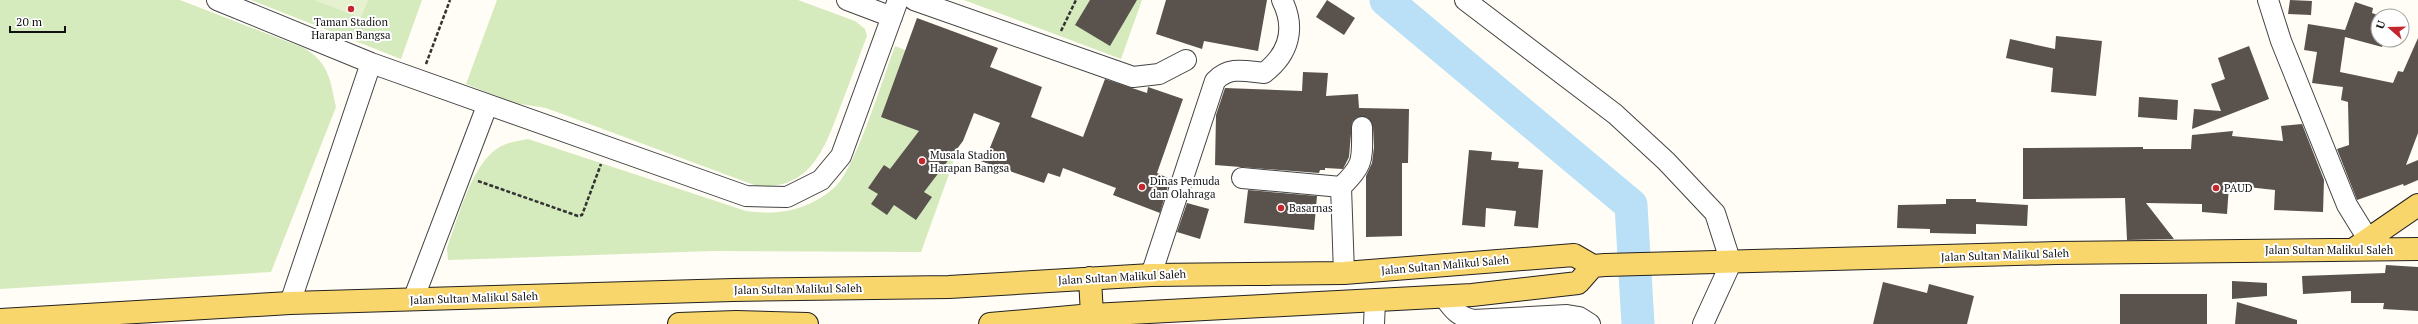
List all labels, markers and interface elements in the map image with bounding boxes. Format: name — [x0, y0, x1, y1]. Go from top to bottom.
marker: Taman Stadion Harapan Bangsa — [346, 4, 356, 14]
scale bar — [10, 8, 65, 34]
north arrow — [2370, 8, 2410, 48]
text: 20 m — [16, 14, 43, 29]
place label: Taman Stadion Harapan Bangsa — [311, 15, 391, 42]
text: U — [2373, 18, 2389, 31]
place label: Musala Stadion Harapan Bangsa — [930, 148, 1010, 175]
marker: Musala Stadion Harapan Bangsa — [917, 156, 927, 166]
place label: Dinas Pemuda dan Olahraga — [1150, 174, 1220, 201]
place label: PAUD — [2224, 181, 2253, 195]
marker: Dinas Pemuda dan Olahraga — [1137, 182, 1147, 192]
marker: PAUD — [2211, 183, 2221, 193]
place label: Basarnas — [1289, 201, 1333, 215]
marker: Basarnas — [1276, 203, 1286, 213]
street label: Jalan Sultan Malikul Saleh — [2265, 243, 2394, 257]
street label: Jalan Sultan Malikul Saleh — [1941, 246, 2070, 264]
street label: Jalan Sultan Malikul Saleh — [1381, 252, 1510, 278]
street label: Jalan Sultan Malikul Saleh — [1058, 267, 1187, 287]
street label: Jalan Sultan Malikul Saleh — [734, 281, 863, 297]
street label: Jalan Sultan Malikul Saleh — [410, 289, 539, 307]

